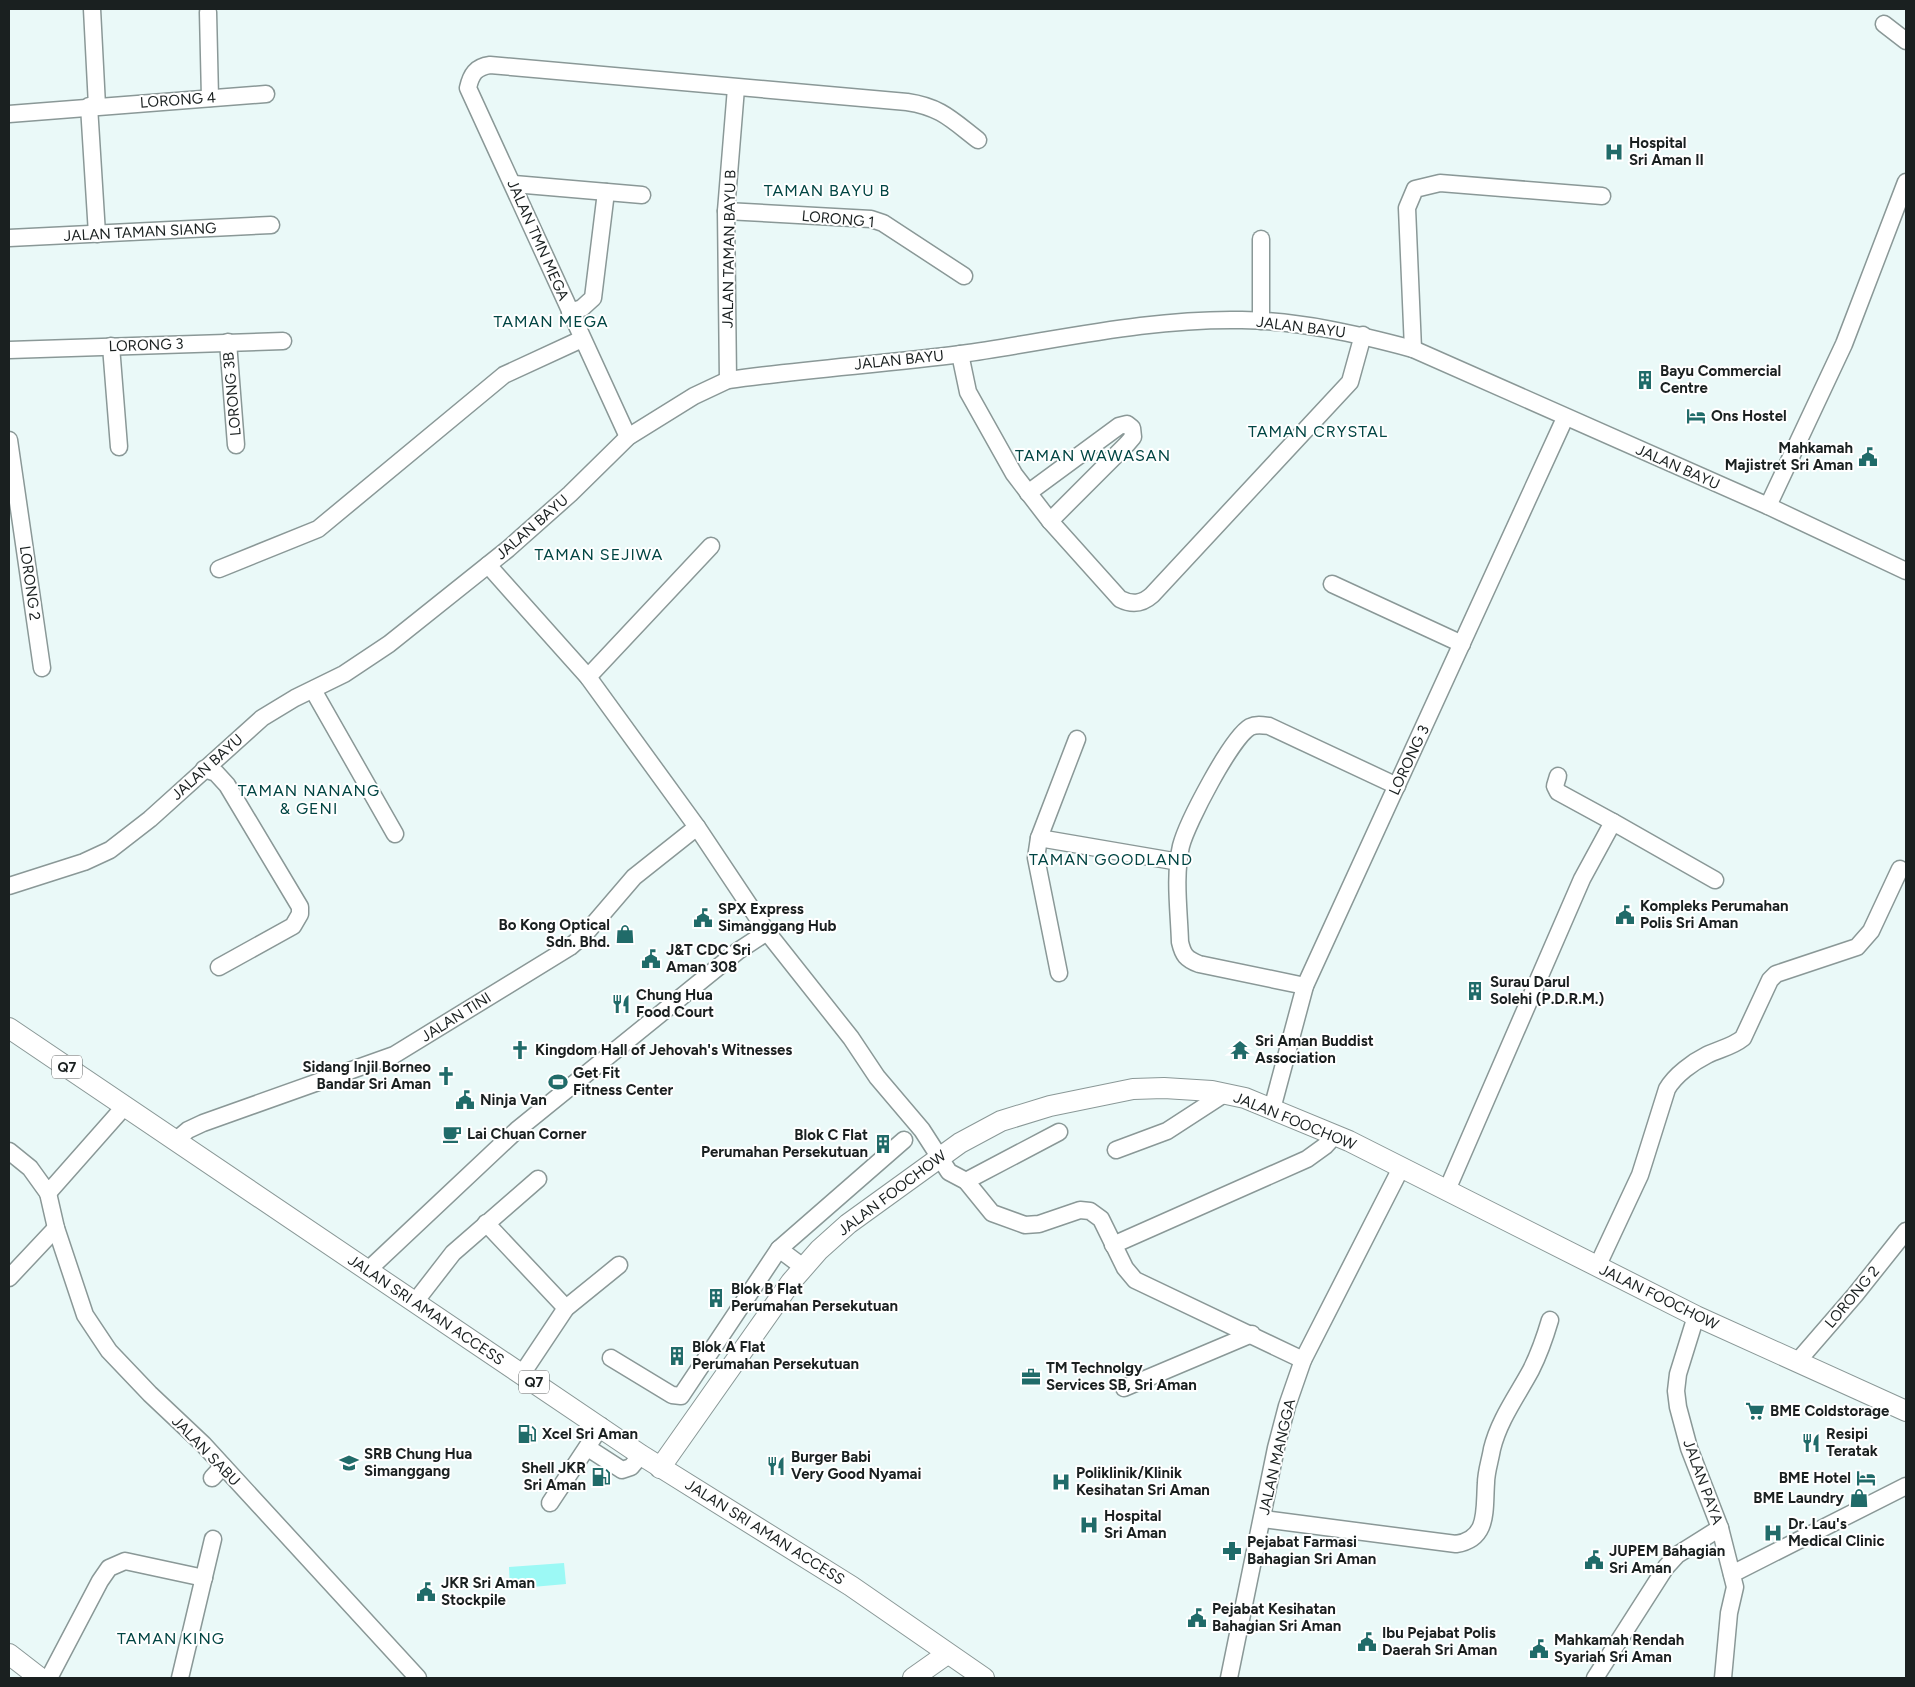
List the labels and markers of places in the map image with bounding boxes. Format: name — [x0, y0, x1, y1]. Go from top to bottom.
place label: Hospital Sri Aman II — [1629, 134, 1704, 169]
hospital icon: Hospital Sri Aman II — [1603, 141, 1625, 163]
place label: Bayu Commercial Centre — [1660, 362, 1781, 397]
building icon: Bayu Commercial Centre — [1634, 369, 1656, 391]
hotel icon: Ons Hostel — [1685, 405, 1707, 427]
place label: Ons Hostel — [1711, 407, 1787, 425]
place label: Mahkamah Majistret Sri Aman — [1725, 439, 1853, 474]
public building icon: Mahkamah Majistret Sri Aman — [1857, 446, 1879, 468]
place label: Kompleks Perumahan Polis Sri Aman — [1640, 897, 1789, 932]
place label: SPX Express Simanggang Hub — [718, 900, 837, 935]
public building icon: Kompleks Perumahan Polis Sri Aman — [1614, 904, 1636, 926]
public building icon: SPX Express Simanggang Hub — [692, 907, 714, 929]
place label: Bo Kong Optical Sdn. Bhd. — [499, 916, 610, 951]
shop icon: Bo Kong Optical Sdn. Bhd. — [614, 923, 636, 945]
place label: J&T CDC Sri Aman 308 — [666, 941, 751, 976]
public building icon: J&T CDC Sri Aman 308 — [640, 948, 662, 970]
place label: Surau Darul Solehi (P.D.R.M.) — [1490, 973, 1605, 1008]
building icon: Surau Darul Solehi (P.D.R.M.) — [1464, 980, 1486, 1002]
place label: Chung Hua Food Court — [636, 986, 714, 1021]
restaurant icon: Chung Hua Food Court — [610, 993, 632, 1015]
place label: Sri Aman Buddist Association — [1255, 1032, 1374, 1067]
church icon: Kingdom Hall of Jehovah's Witnesses — [509, 1039, 531, 1061]
temple icon: Sri Aman Buddist Association — [1229, 1039, 1251, 1061]
place label: Kingdom Hall of Jehovah's Witnesses — [535, 1041, 792, 1059]
place label: Sidang Injil Borneo Bandar Sri Aman — [302, 1058, 431, 1093]
place label: Get Fit Fitness Center — [573, 1064, 674, 1099]
church icon: Sidang Injil Borneo Bandar Sri Aman — [435, 1065, 457, 1087]
sports icon: Get Fit Fitness Center — [547, 1071, 569, 1093]
public building icon: Ninja Van — [454, 1089, 476, 1111]
place label: Ninja Van — [480, 1091, 547, 1109]
cafe icon: Lai Chuan Corner — [441, 1123, 463, 1145]
place label: Lai Chuan Corner — [467, 1125, 587, 1143]
place label: Blok C Flat Perumahan Persekutuan — [701, 1126, 868, 1161]
building icon: Blok C Flat Perumahan Persekutuan — [872, 1133, 894, 1155]
place label: Blok B Flat Perumahan Persekutuan — [731, 1280, 898, 1315]
building icon: Blok B Flat Perumahan Persekutuan — [705, 1287, 727, 1309]
place label: Blok A Flat Perumahan Persekutuan — [692, 1338, 859, 1373]
building icon: Blok A Flat Perumahan Persekutuan — [666, 1345, 688, 1367]
place label: TM Technolgy Services SB, Sri Aman — [1046, 1359, 1197, 1394]
office icon: TM Technolgy Services SB, Sri Aman — [1020, 1366, 1042, 1388]
supermarket icon: BME Coldstorage — [1744, 1400, 1766, 1422]
place label: BME Coldstorage — [1770, 1402, 1890, 1420]
fuel station icon: Xcel Sri Aman — [516, 1423, 538, 1445]
place label: Xcel Sri Aman — [542, 1425, 638, 1443]
place label: Resipi Teratak — [1826, 1425, 1878, 1460]
restaurant icon: Resipi Teratak — [1800, 1432, 1822, 1454]
place label: SRB Chung Hua Simanggang — [364, 1445, 472, 1480]
place label: Burger Babi Very Good Nyamai — [791, 1448, 922, 1483]
school or university icon: SRB Chung Hua Simanggang — [338, 1452, 360, 1474]
restaurant icon: Burger Babi Very Good Nyamai — [765, 1455, 787, 1477]
place label: Shell JKR Sri Aman — [521, 1459, 586, 1494]
place label: Poliklinik/Klinik Kesihatan Sri Aman — [1076, 1464, 1210, 1499]
fuel station icon: Shell JKR Sri Aman — [590, 1466, 612, 1488]
hotel icon: BME Hotel — [1855, 1467, 1877, 1489]
place label: BME Hotel — [1779, 1469, 1851, 1487]
hospital icon: Poliklinik/Klinik Kesihatan Sri Aman — [1050, 1471, 1072, 1493]
shop icon: BME Laundry — [1848, 1487, 1870, 1509]
place label: BME Laundry — [1753, 1489, 1844, 1507]
place label: Hospital Sri Aman — [1104, 1507, 1167, 1542]
hospital icon: Hospital Sri Aman — [1078, 1514, 1100, 1536]
place label: Dr. Lau's Medical Clinic — [1788, 1515, 1885, 1550]
hospital icon: Dr. Lau's Medical Clinic — [1762, 1522, 1784, 1544]
place label: Pejabat Farmasi Bahagian Sri Aman — [1247, 1533, 1376, 1568]
pharmacy icon: Pejabat Farmasi Bahagian Sri Aman — [1221, 1540, 1243, 1562]
place label: JUPEM Bahagian Sri Aman — [1609, 1542, 1725, 1577]
public building icon: JUPEM Bahagian Sri Aman — [1583, 1549, 1605, 1571]
place label: JKR Sri Aman Stockpile — [441, 1574, 535, 1609]
public building icon: JKR Sri Aman Stockpile — [415, 1581, 437, 1603]
place label: Pejabat Kesihatan Bahagian Sri Aman — [1212, 1600, 1341, 1635]
public building icon: Pejabat Kesihatan Bahagian Sri Aman — [1186, 1607, 1208, 1629]
place label: Ibu Pejabat Polis Daerah Sri Aman — [1382, 1624, 1497, 1659]
public building icon: Ibu Pejabat Polis Daerah Sri Aman — [1356, 1631, 1378, 1653]
place label: Mahkamah Rendah Syariah Sri Aman — [1554, 1631, 1684, 1666]
public building icon: Mahkamah Rendah Syariah Sri Aman — [1528, 1638, 1550, 1660]

